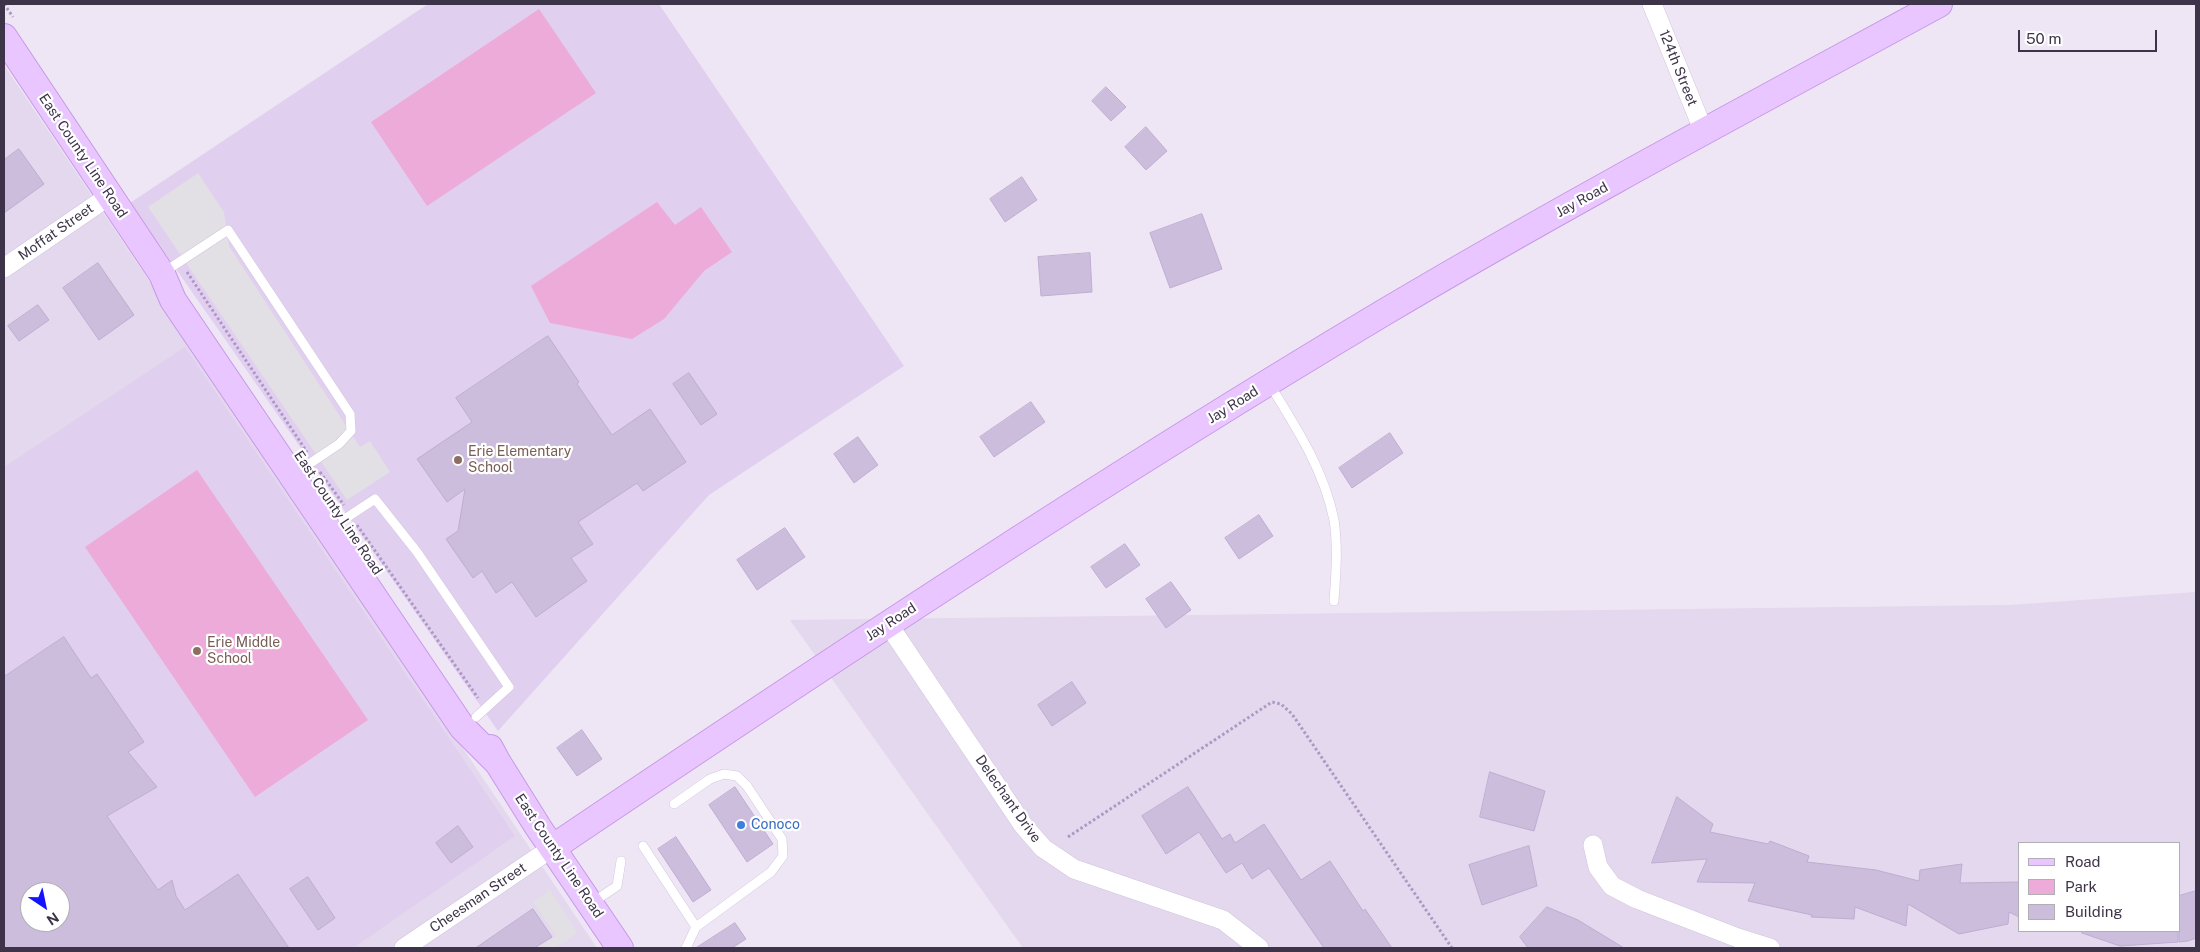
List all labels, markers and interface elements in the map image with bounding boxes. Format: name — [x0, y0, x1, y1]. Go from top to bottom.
scale bar — [2020, 20, 2159, 52]
street label: 124th Street — [1655, 27, 1701, 109]
text: 50 m — [2026, 30, 2061, 47]
street label: East County Line Road — [35, 91, 131, 221]
street label: Jay Road — [1553, 179, 1611, 221]
street label: Moffat Street — [15, 200, 97, 264]
street label: Jay Road — [1204, 383, 1262, 427]
place label: Erie Elementary School — [468, 444, 571, 477]
street label: East County Line Road — [290, 448, 386, 578]
marker: Erie Elementary School — [452, 454, 464, 466]
street label: Jay Road — [863, 599, 919, 645]
place label: Erie Middle School — [207, 635, 280, 668]
marker: Erie Middle School — [191, 645, 203, 657]
street label: Delechant Drive — [972, 752, 1044, 846]
street label: East County Line Road — [511, 791, 607, 921]
place label: Conoco — [751, 817, 800, 833]
marker: Conoco — [735, 819, 747, 831]
legend — [2018, 842, 2180, 932]
text: Road — [2065, 853, 2101, 870]
street label: Cheesman Street — [427, 859, 529, 937]
text: Park — [2065, 878, 2097, 895]
north arrow — [20, 882, 70, 932]
text: Building — [2065, 903, 2123, 920]
text: N — [44, 909, 62, 928]

